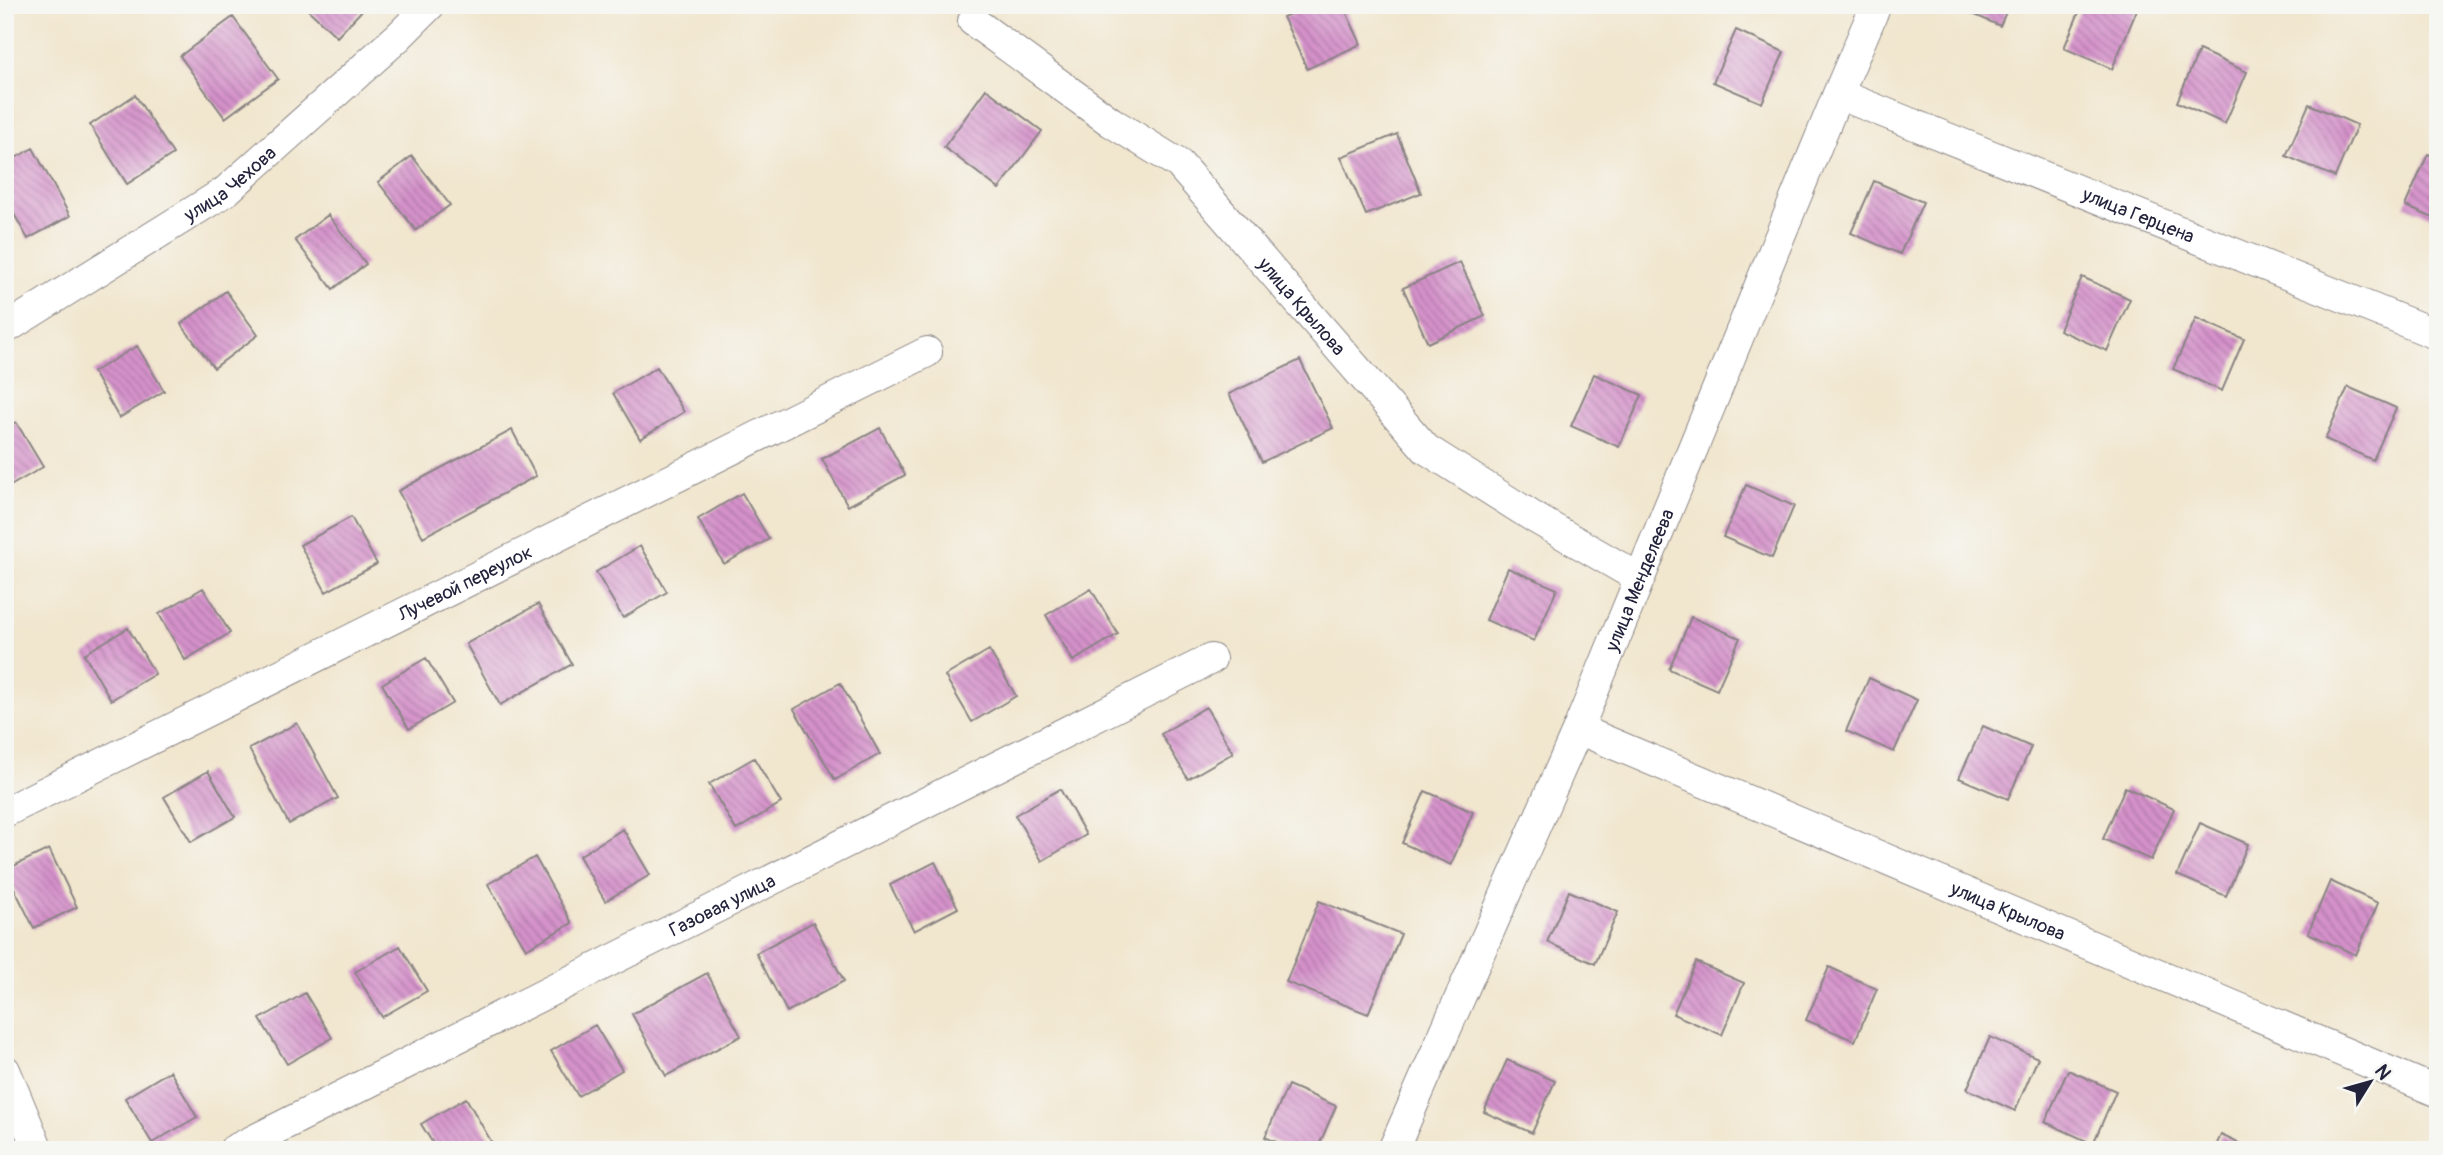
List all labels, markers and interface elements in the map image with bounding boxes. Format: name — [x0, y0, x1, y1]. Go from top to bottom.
street label: улица Чехова — [179, 141, 281, 228]
street label: улица Герцена — [2078, 182, 2198, 249]
street label: улица Крылова — [1252, 252, 1351, 361]
street label: улица Менделеева — [1600, 505, 1680, 656]
street label: Лучевой переулок — [393, 540, 537, 627]
street label: Газовая улица — [665, 869, 780, 942]
street label: улица Крылова — [1946, 876, 2069, 946]
north arrow — [2334, 1046, 2404, 1116]
text: N — [2369, 1060, 2396, 1085]

